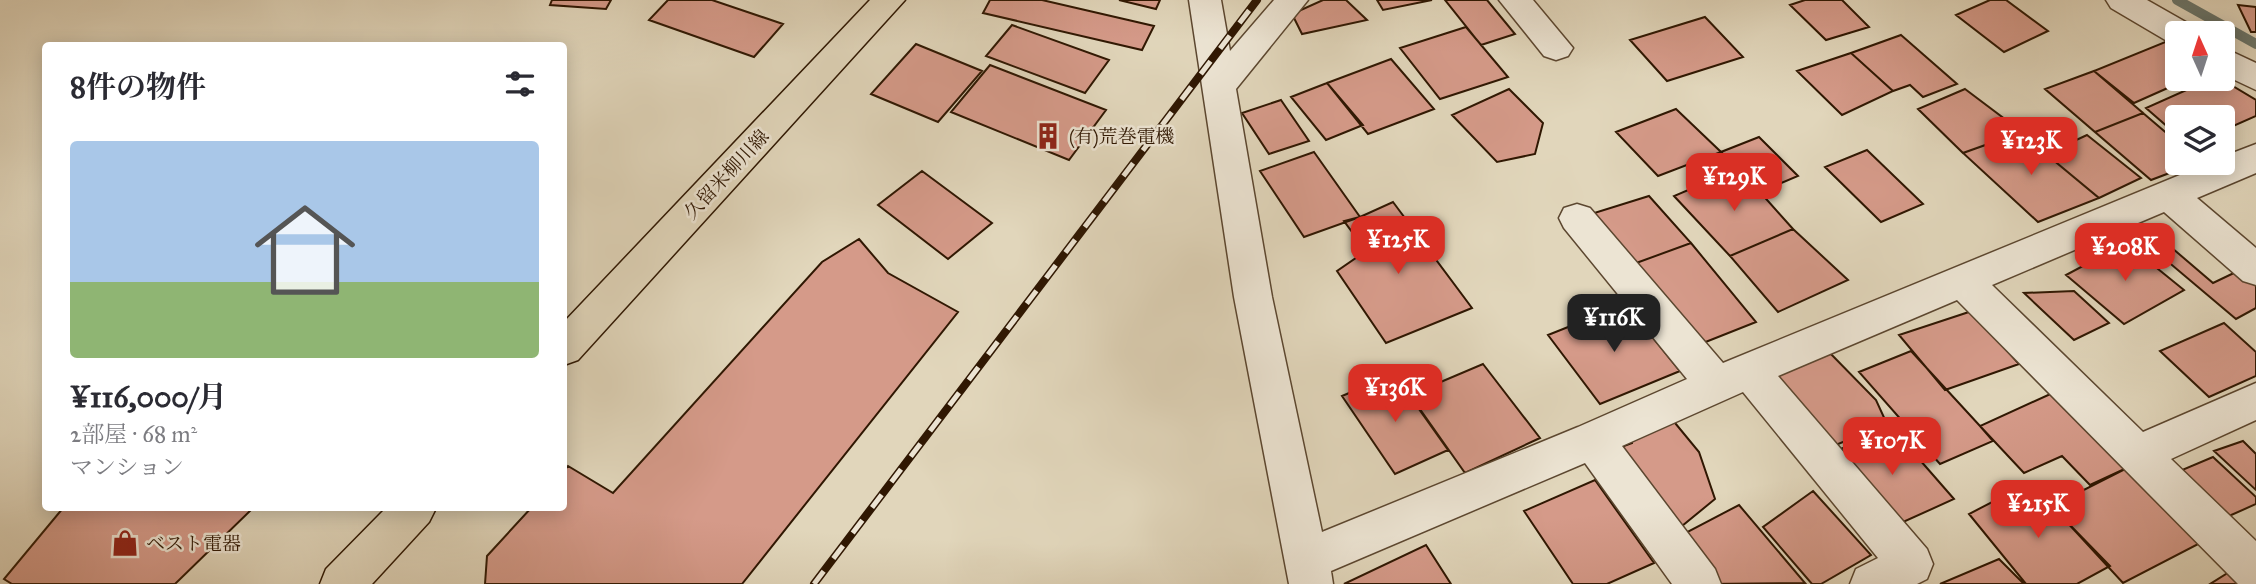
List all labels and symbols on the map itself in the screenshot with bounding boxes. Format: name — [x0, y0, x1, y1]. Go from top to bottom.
north arrow — [2165, 21, 2235, 91]
pin: ¥123K — [1982, 118, 2080, 177]
building icon: (有)荒巻電機 — [1033, 121, 1063, 151]
street label: 久留米柳川線 — [679, 125, 774, 224]
place label: (有)荒巻電機 — [1069, 125, 1175, 149]
pin: ¥129K — [1685, 154, 1783, 213]
pin: ¥125K — [1349, 216, 1447, 276]
pin: ¥208K — [2076, 224, 2174, 283]
pin: ¥116K — [1565, 294, 1663, 354]
pin: ¥136K — [1346, 364, 1444, 424]
pin: ¥107K — [1843, 418, 1941, 477]
pin: ¥215K — [1989, 480, 2087, 540]
shop icon: ベスト電器 — [110, 528, 140, 558]
place label: ベスト電器 — [146, 532, 241, 555]

